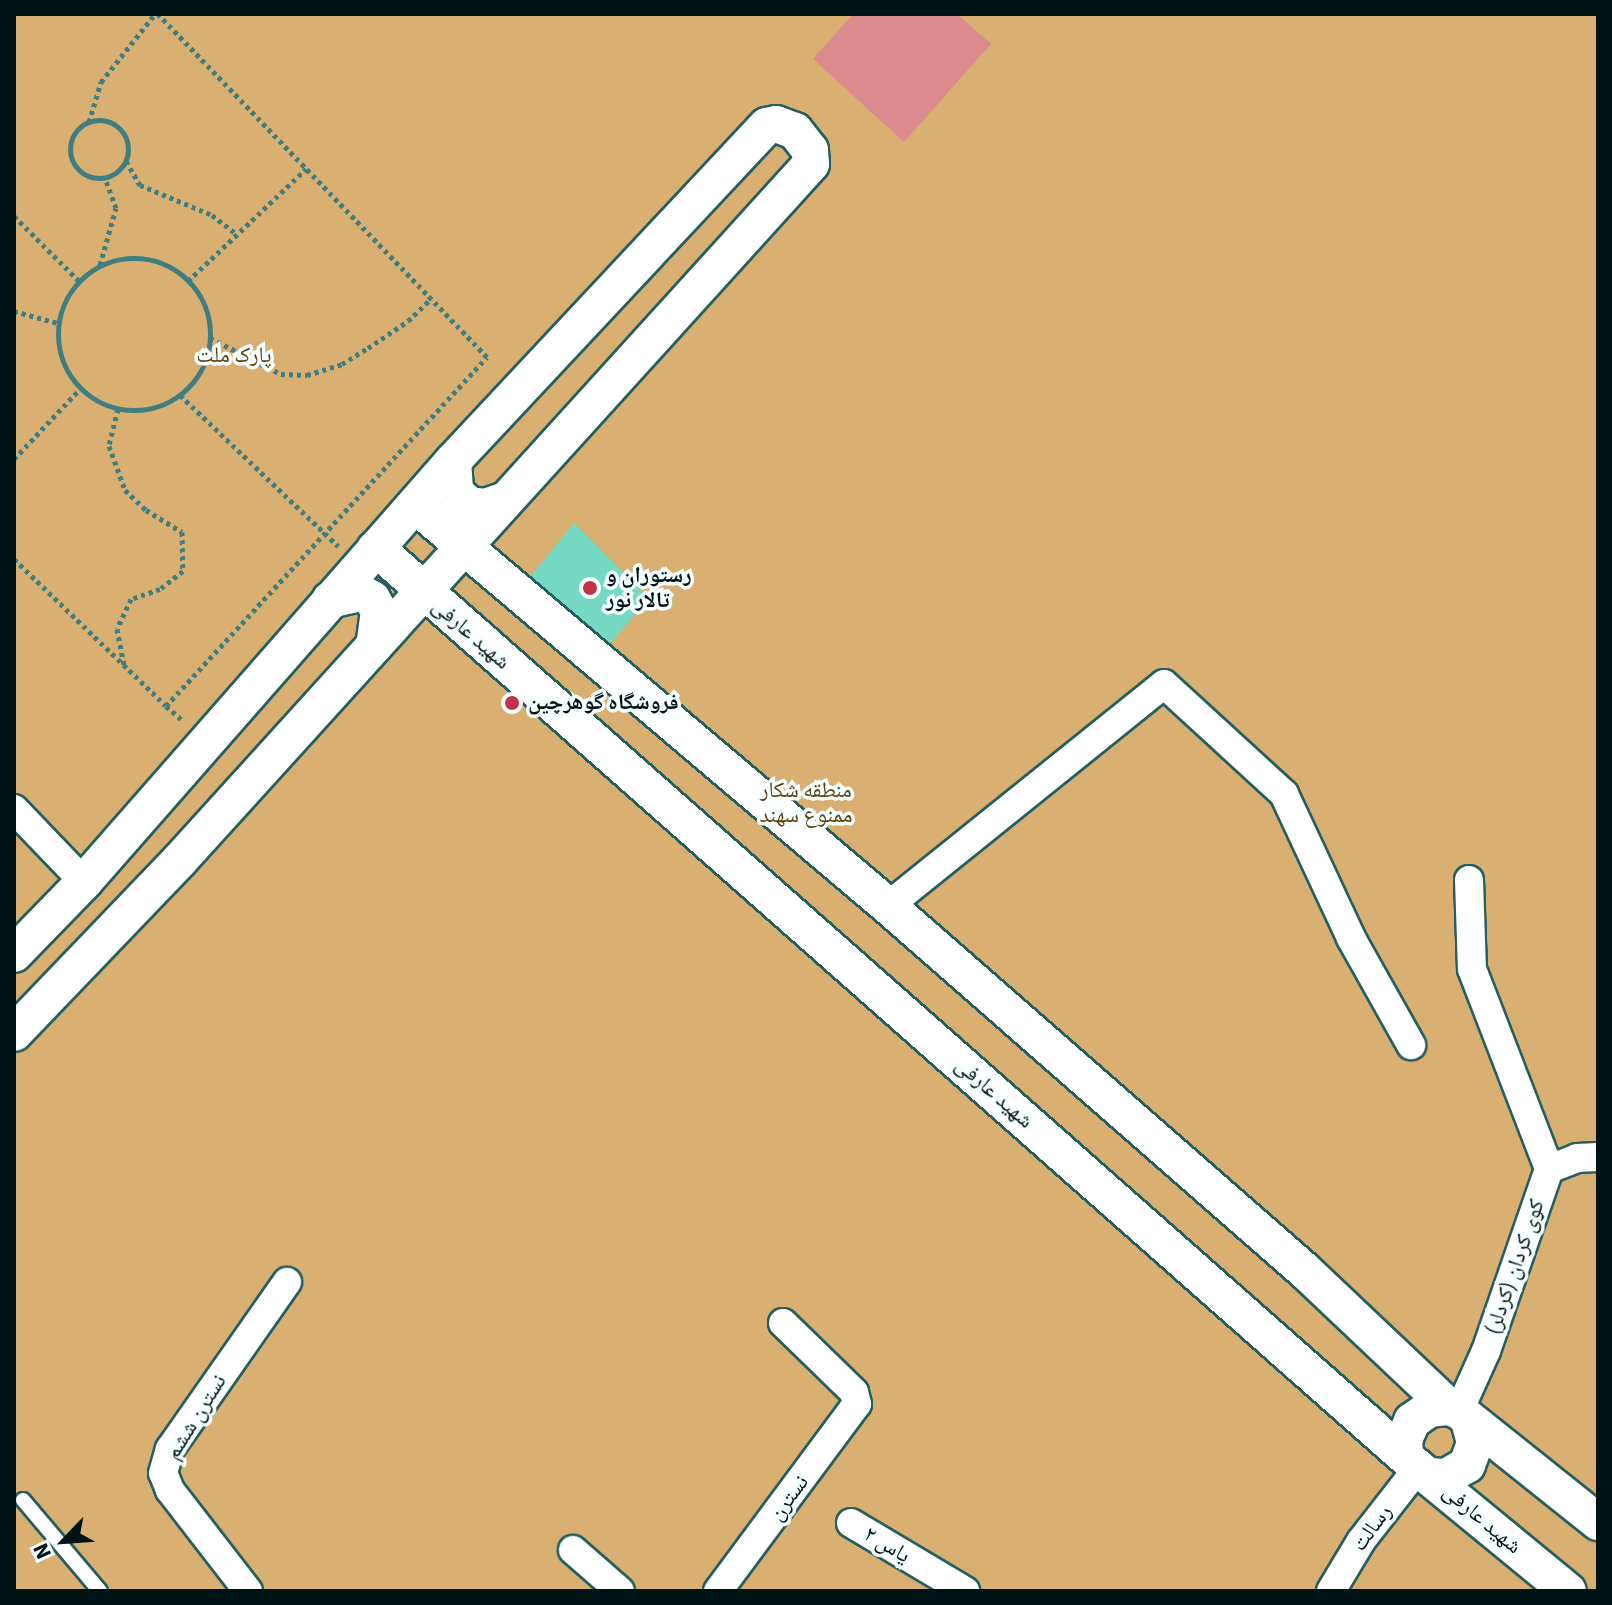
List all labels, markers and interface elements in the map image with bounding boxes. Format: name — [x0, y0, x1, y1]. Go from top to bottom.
park label: پارک ملت — [196, 343, 272, 369]
place label: رستوران و تالار نور — [606, 562, 692, 614]
marker: رستوران و تالار نور — [581, 579, 599, 597]
street label: شهید عارفی — [426, 593, 516, 675]
place label: فروشگاه گوهرچین — [528, 690, 679, 716]
marker: فروشگاه گوهرچین — [503, 694, 521, 712]
park label: منطقه شکار ممنوع سهند — [759, 777, 853, 828]
street label: شهید عارفی — [949, 1052, 1039, 1134]
street label: کوی کردان (کردلر) — [1480, 1196, 1550, 1338]
street label: نسترن ششم — [160, 1370, 232, 1464]
street label: نسترن — [763, 1470, 815, 1526]
street label: شهید عارفی — [1437, 1478, 1527, 1560]
street label: رسالت — [1346, 1500, 1398, 1556]
north arrow — [24, 1501, 104, 1581]
street label: یاس ۲ — [859, 1521, 915, 1569]
text: N — [25, 1538, 60, 1565]

